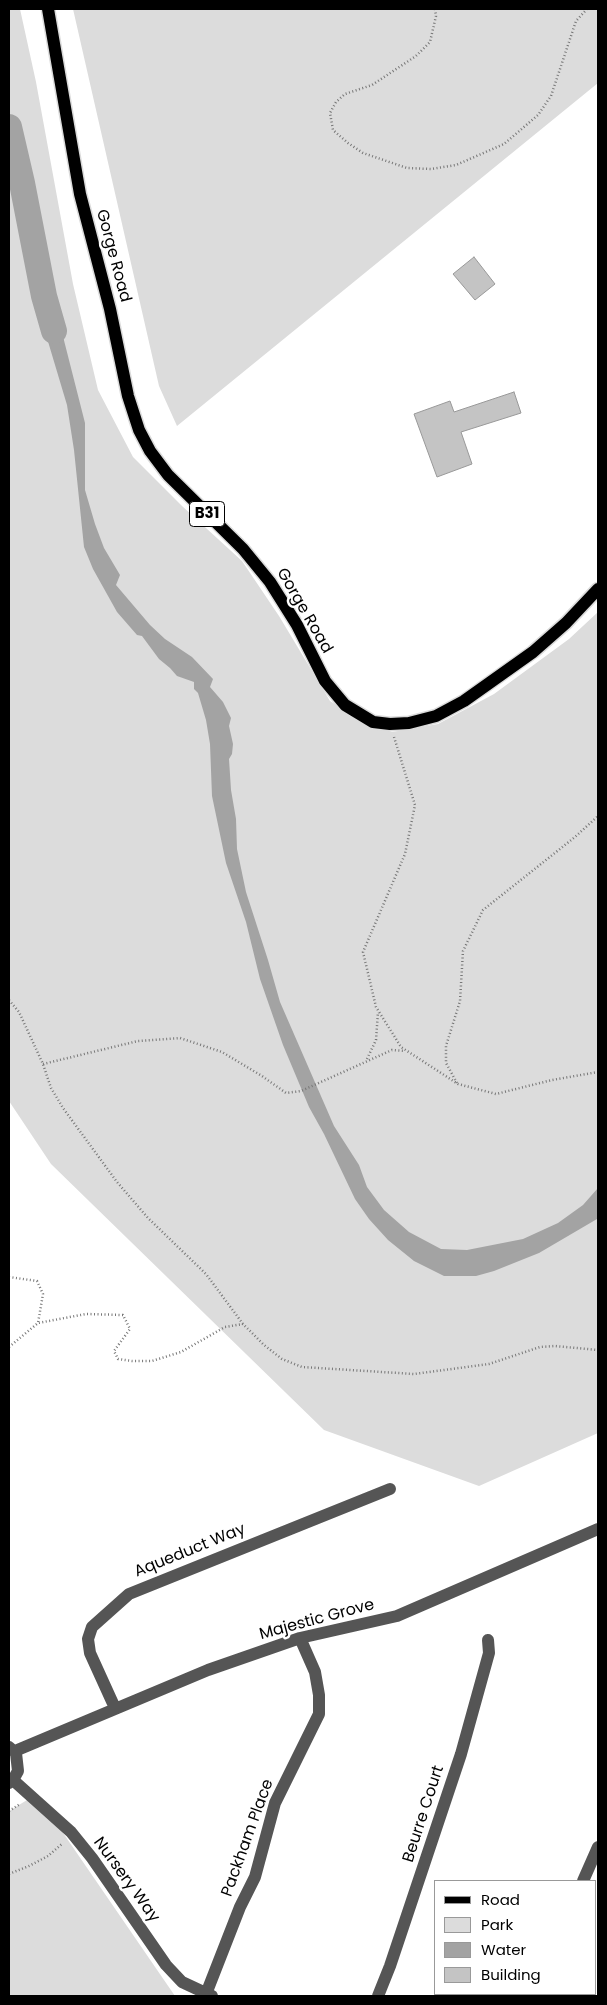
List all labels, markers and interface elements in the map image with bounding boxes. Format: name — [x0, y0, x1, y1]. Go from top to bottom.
street label: Gorge Road — [91, 208, 135, 304]
road number: B31 — [190, 502, 224, 526]
street label: Gorge Road — [272, 565, 336, 657]
street label: Aqueduct Way — [132, 1520, 248, 1582]
street label: Majestic Grove — [257, 1595, 377, 1645]
street label: Beurre Court — [399, 1763, 449, 1865]
street label: Packham Place — [218, 1777, 278, 1899]
street label: Nursery Way — [89, 1834, 163, 1926]
legend — [434, 1880, 597, 1995]
text: Road — [481, 1889, 520, 1910]
text: Park — [481, 1914, 513, 1935]
text: Water — [481, 1939, 526, 1960]
text: Building — [481, 1964, 541, 1985]

